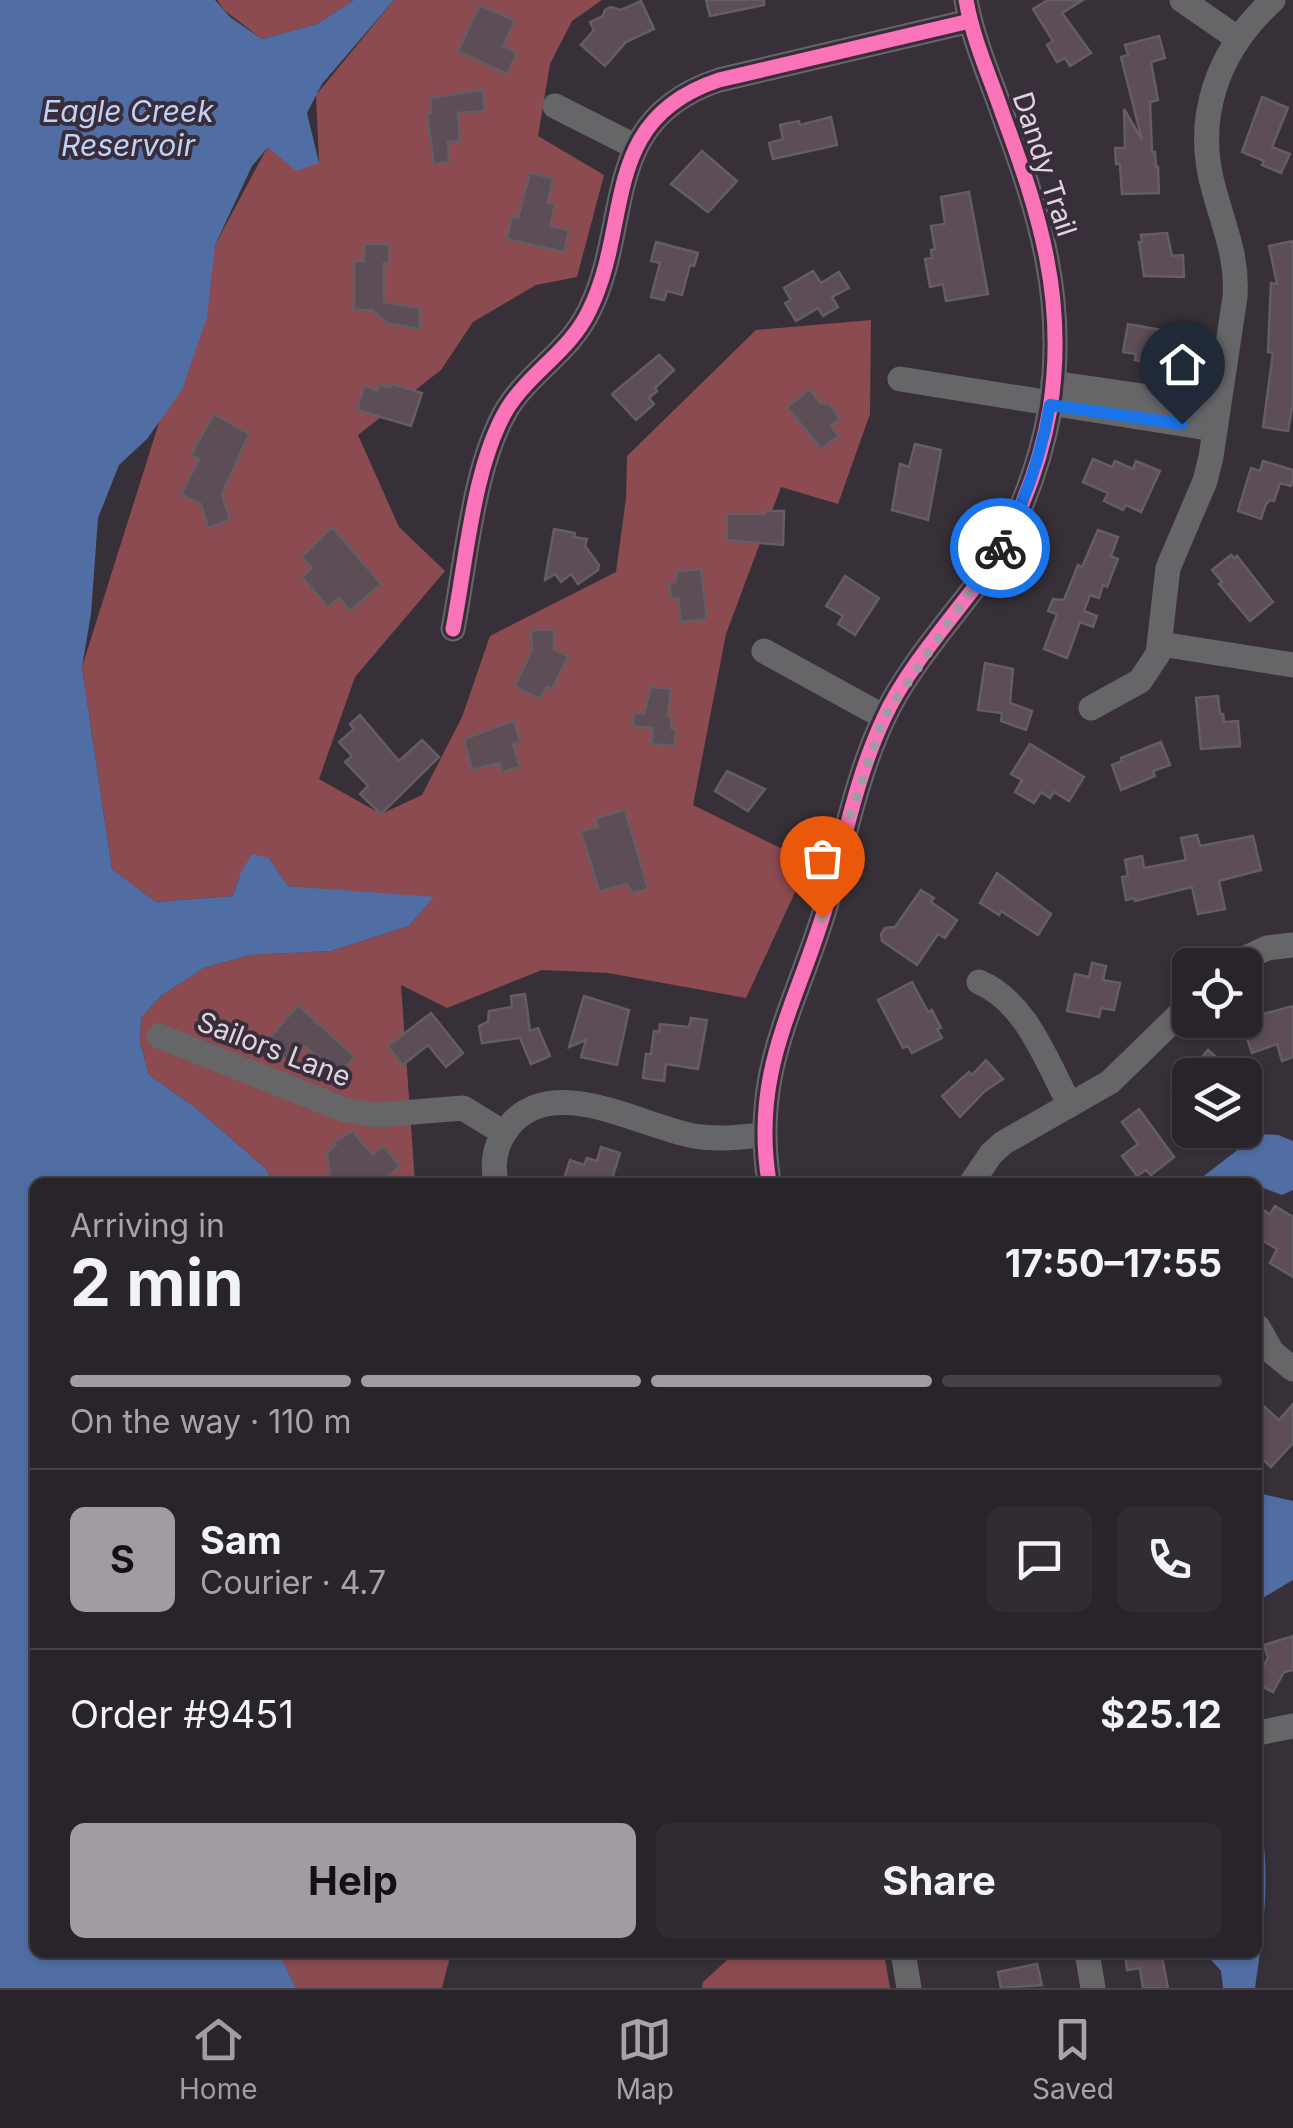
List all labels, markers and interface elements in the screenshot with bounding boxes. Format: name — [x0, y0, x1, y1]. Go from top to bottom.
street label: Dandy Trail — [1006, 88, 1084, 240]
water label: Eagle Creek Reservoir — [42, 93, 214, 163]
pin — [1140, 322, 1225, 425]
icon: home — [1155, 337, 1210, 392]
courier — [950, 498, 1050, 598]
icon: bike — [973, 521, 1028, 576]
pin — [780, 816, 865, 919]
icon: bag — [795, 831, 850, 886]
map controls — [1172, 948, 1262, 1148]
button: locate — [1172, 948, 1262, 1038]
street label: Sailors Lane — [192, 1004, 356, 1094]
button: layers — [1172, 1058, 1262, 1148]
text: Arriving in — [70, 1206, 225, 1245]
text: 17:50–17:55 — [1005, 1240, 1222, 1286]
text: 2 min — [70, 1243, 244, 1322]
text: On the way · 110 m — [70, 1402, 352, 1441]
button: chat — [987, 1507, 1092, 1612]
button: phone — [1117, 1507, 1222, 1612]
text: Sam — [200, 1517, 282, 1563]
text: S — [110, 1536, 135, 1582]
text: Courier · 4.7 — [200, 1563, 386, 1602]
text: Order #9451 — [70, 1691, 294, 1737]
text: $25.12 — [1100, 1691, 1222, 1737]
button: Help — [70, 1823, 636, 1938]
button: Share — [656, 1823, 1222, 1938]
tab: Home — [179, 2012, 258, 2106]
tab: Map — [616, 2012, 674, 2106]
tab: Saved — [1032, 2012, 1114, 2106]

